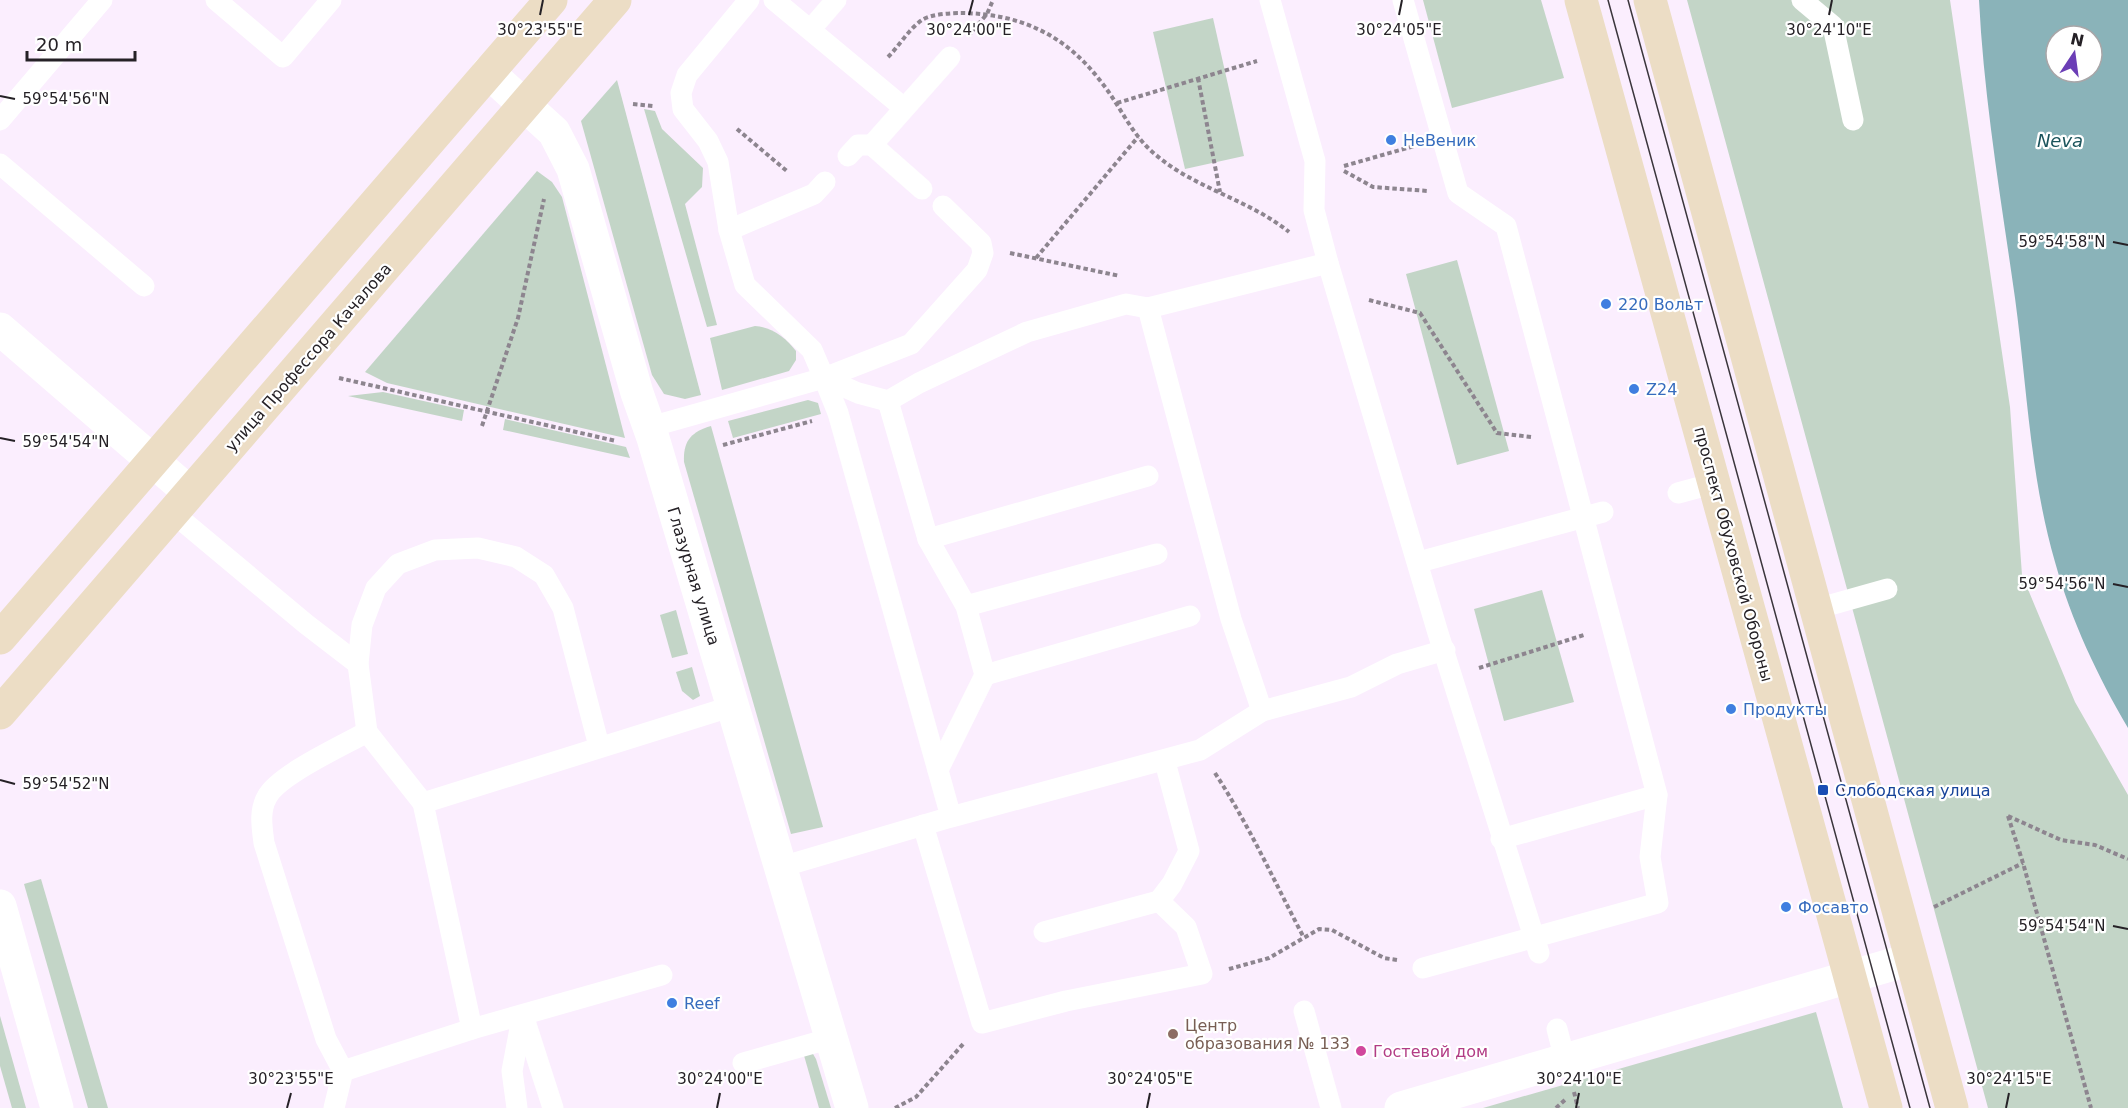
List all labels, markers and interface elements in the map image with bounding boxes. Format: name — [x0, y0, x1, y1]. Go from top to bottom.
text: 30°23'55"E — [497, 21, 583, 39]
text: 30°24'00"E — [926, 21, 1012, 39]
text: 30°24'05"E — [1356, 21, 1442, 39]
text: 30°24'10"E — [1786, 21, 1872, 39]
scale bar — [27, 24, 135, 62]
north arrow — [2044, 24, 2104, 84]
text: N — [2069, 29, 2086, 51]
text: 20 m — [36, 34, 82, 55]
text: 59°54'56"N — [22, 90, 110, 108]
water label: Neva — [2037, 130, 2083, 151]
place label: НеВеник — [1403, 131, 1477, 150]
marker: НеВеник — [1384, 133, 1398, 147]
text: 59°54'58"N — [2018, 233, 2106, 251]
street label: улица Профессора Качалова — [221, 259, 395, 455]
place label: 220 Вольт — [1618, 295, 1703, 314]
marker: 220 Вольт — [1599, 297, 1613, 311]
place label: Z24 — [1646, 380, 1677, 399]
marker: Z24 — [1627, 382, 1641, 396]
street label: проспект Обуховской Обороны — [1690, 425, 1777, 684]
text: 59°54'54"N — [22, 433, 110, 451]
street label: Глазурная улица — [663, 505, 724, 648]
text: 59°54'56"N — [2018, 575, 2106, 593]
place label: Продукты — [1743, 700, 1827, 719]
marker: Продукты — [1724, 702, 1738, 716]
text: 59°54'52"N — [22, 775, 110, 793]
place label: Слободская улица — [1835, 781, 1991, 800]
marker: Слободская улица — [1816, 783, 1830, 797]
place label: Фосавто — [1798, 898, 1869, 917]
marker: Фосавто — [1779, 900, 1793, 914]
text: 59°54'54"N — [2018, 917, 2106, 935]
place label: Reef — [684, 994, 720, 1013]
marker: Reef — [665, 996, 679, 1010]
place label: Центр образования № 133 — [1185, 1016, 1350, 1053]
marker: Центр образования № 133 — [1166, 1027, 1180, 1041]
place label: Гостевой дом — [1373, 1042, 1488, 1061]
marker: Гостевой дом — [1354, 1044, 1368, 1058]
text: 30°23'55"E — [248, 1070, 334, 1088]
text: 30°24'00"E — [677, 1070, 763, 1088]
text: 30°24'05"E — [1107, 1070, 1193, 1088]
text: 30°24'10"E — [1536, 1070, 1622, 1088]
text: 30°24'15"E — [1966, 1070, 2052, 1088]

